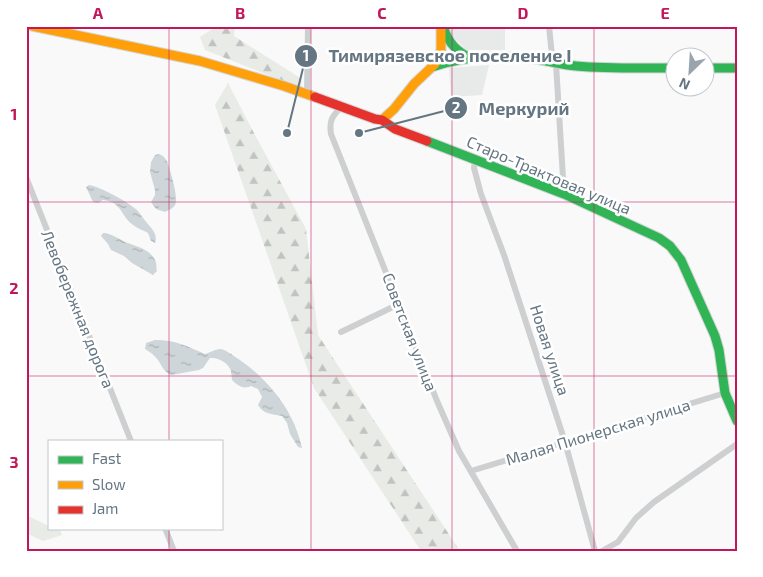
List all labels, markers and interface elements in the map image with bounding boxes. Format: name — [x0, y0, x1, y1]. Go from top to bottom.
text: A — [93, 3, 104, 22]
text: B — [235, 3, 245, 22]
text: C — [377, 3, 387, 22]
text: D — [518, 3, 529, 22]
text: E — [660, 3, 670, 22]
callout: Тимирязевское поселение I — [294, 39, 582, 72]
text: Тимирязевское поселение I — [328, 44, 572, 66]
text: 1 — [303, 46, 309, 64]
north arrow — [666, 48, 716, 98]
text: N — [676, 74, 692, 94]
callout: Меркурий — [443, 92, 579, 125]
text: Меркурий — [479, 97, 569, 119]
text: 2 — [452, 98, 461, 116]
text: 1 — [11, 104, 17, 123]
street label: Старо-Трактовая улица — [464, 131, 634, 219]
street label: Левобережная дорога — [38, 227, 119, 391]
street label: Советская улица — [378, 270, 442, 394]
text: 2 — [9, 278, 19, 297]
street label: Новая улица — [526, 302, 574, 398]
street label: Малая Пионерская улица — [503, 394, 693, 470]
legend — [48, 440, 222, 530]
text: Fast — [92, 449, 122, 467]
text: 3 — [9, 452, 19, 471]
text: Slow — [92, 475, 126, 493]
text: Jam — [92, 499, 118, 517]

